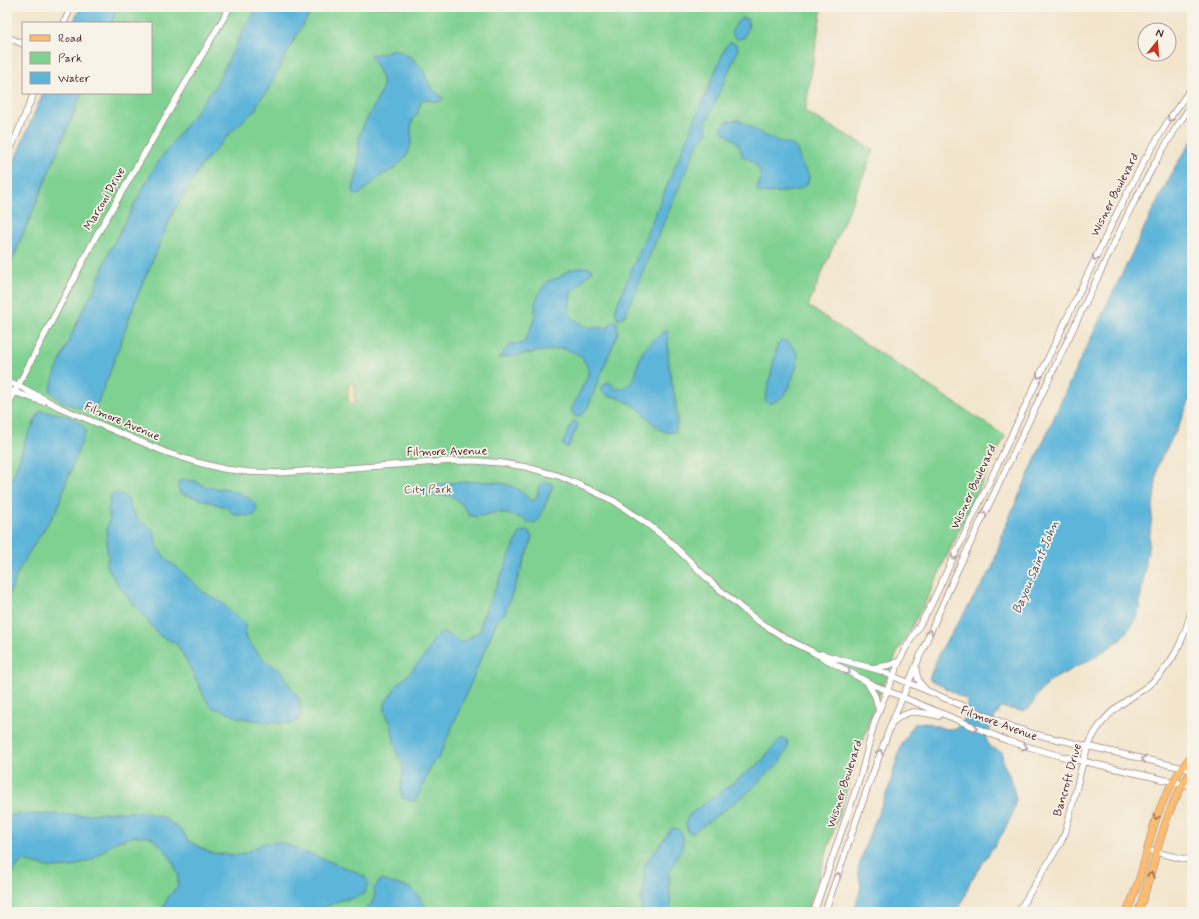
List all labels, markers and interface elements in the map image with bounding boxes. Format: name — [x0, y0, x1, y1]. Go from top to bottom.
legend — [22, 22, 152, 94]
north arrow — [1137, 22, 1177, 62]
text: N — [1154, 26, 1165, 41]
text: Road — [58, 31, 82, 47]
text: Park — [58, 51, 82, 67]
text: Water — [58, 71, 90, 87]
one-way arrow — [1167, 115, 1174, 122]
street label: Wisner Boulevard — [1087, 151, 1143, 239]
street label: Marconi Drive — [80, 165, 130, 233]
one-way arrow — [1092, 254, 1100, 262]
one-way arrow — [1036, 372, 1044, 379]
street label: Filmore Avenue — [82, 399, 162, 445]
street label: Wisner Boulevard — [947, 442, 1001, 532]
street label: Filmore Avenue — [407, 443, 488, 461]
park label: City Park — [404, 482, 452, 498]
one-way arrow — [979, 511, 987, 518]
water label: Bayou Saint John — [1009, 517, 1064, 617]
one-way arrow — [951, 552, 959, 560]
one-way arrow — [925, 629, 933, 637]
one-way arrow — [844, 667, 851, 675]
street label: Filmore Avenue — [958, 703, 1040, 745]
one-way arrow — [971, 724, 978, 732]
street label: Wisner Boulevard — [823, 738, 867, 830]
one-way arrow — [1022, 742, 1028, 750]
street label: Bancroft Drive — [1050, 742, 1086, 818]
one-way arrow — [876, 749, 884, 756]
one-way arrow — [1141, 755, 1147, 763]
one-way arrow — [1153, 814, 1161, 821]
one-way arrow — [833, 872, 841, 879]
one-way arrow — [1146, 872, 1155, 879]

